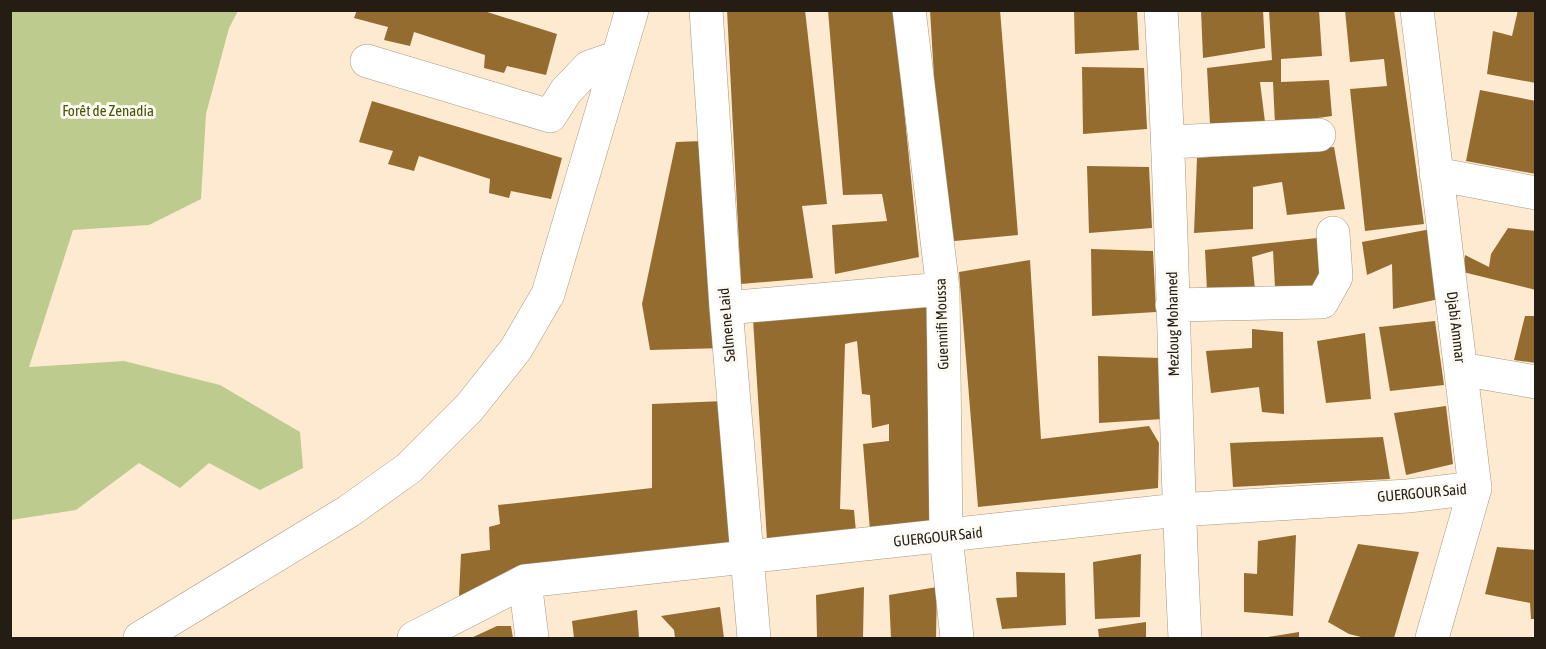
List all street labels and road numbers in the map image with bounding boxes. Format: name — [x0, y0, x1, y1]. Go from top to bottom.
street label: Mezloug Mohamed — [1163, 271, 1182, 377]
street label: Guennifi Moussa — [931, 278, 952, 370]
street label: Salmene Laid — [715, 287, 738, 363]
street label: Djabi Ammar — [1444, 290, 1469, 364]
street label: GUERGOUR Said — [1377, 480, 1467, 505]
street label: GUERGOUR Said — [893, 523, 983, 550]

